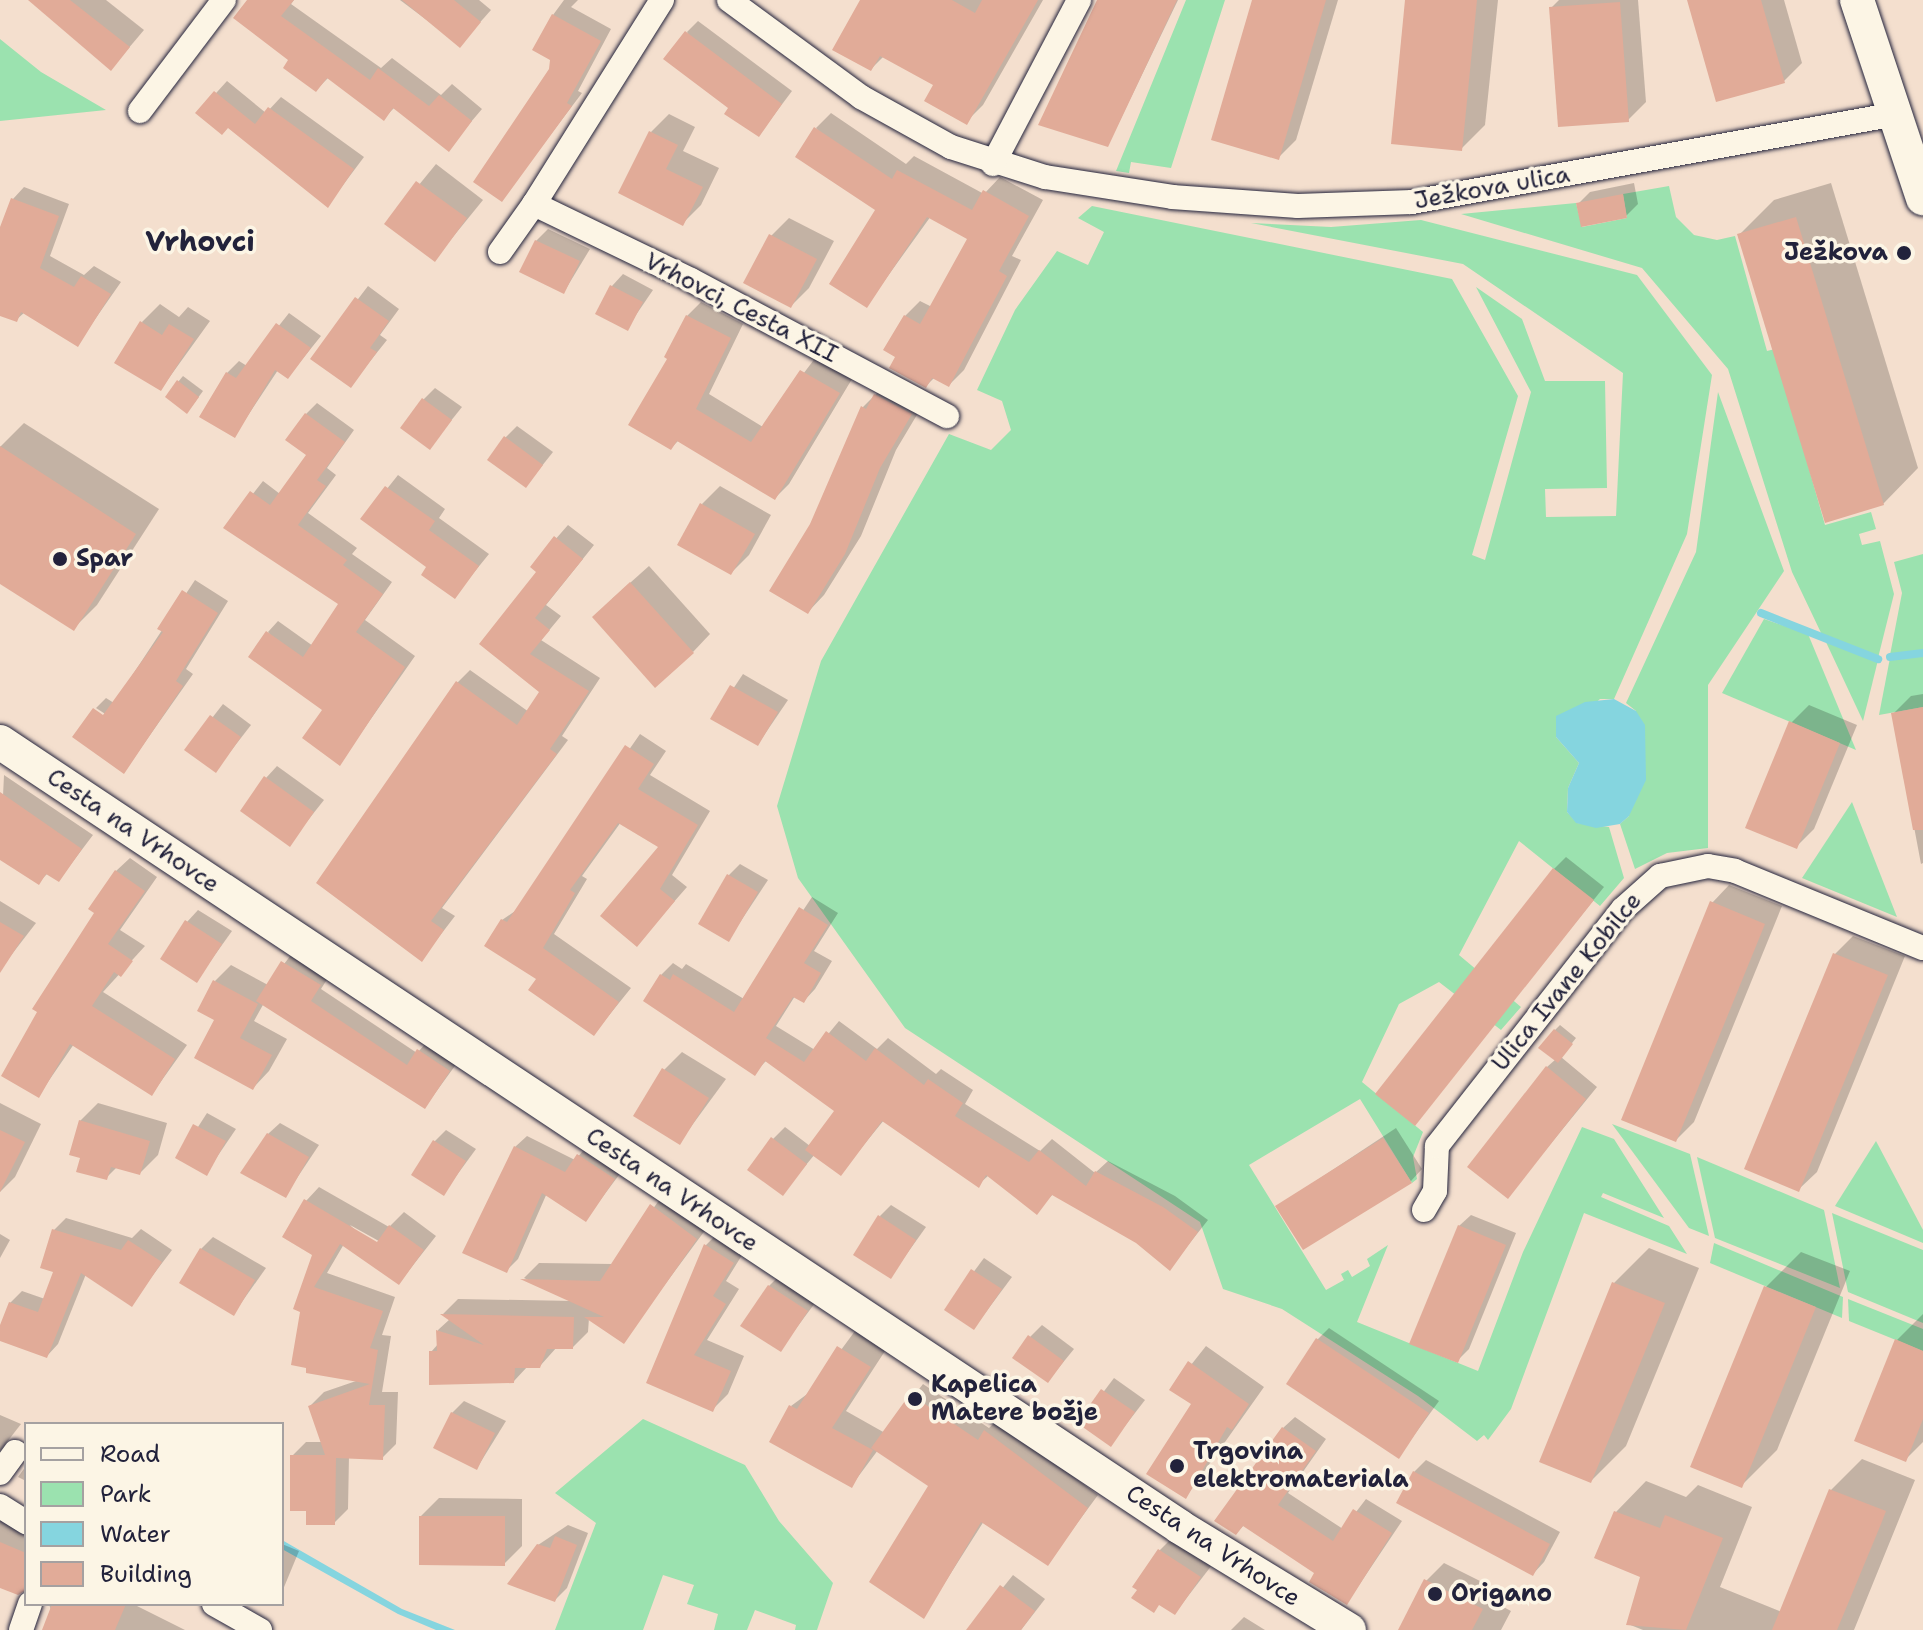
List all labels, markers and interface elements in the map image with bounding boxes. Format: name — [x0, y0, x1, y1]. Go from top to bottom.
street label: Ježkova ulica — [1412, 160, 1572, 216]
district label: Vrhovci — [145, 224, 255, 258]
place label: Ježkova — [1784, 239, 1888, 267]
marker: Ježkova — [1895, 244, 1913, 262]
street label: Vrhovci, Cesta XII — [640, 247, 842, 369]
place label: Spar — [76, 545, 133, 573]
marker: Spar — [51, 550, 69, 568]
street label: Cesta na Vrhovce — [41, 763, 225, 899]
street label: Ulica Ivane Kobilce — [1486, 887, 1648, 1077]
street label: Cesta na Vrhovce — [580, 1122, 764, 1258]
place label: Kapelica Matere božje — [931, 1371, 1098, 1427]
marker: Kapelica Matere božje — [906, 1390, 924, 1408]
legend — [24, 1422, 284, 1606]
text: Road — [100, 1438, 160, 1470]
place label: Trgovina elektromateriala — [1193, 1438, 1409, 1494]
marker: Trgovina elektromateriala — [1168, 1457, 1186, 1475]
text: Park — [100, 1478, 152, 1510]
street label: Cesta na Vrhovce — [1121, 1479, 1305, 1613]
text: Water — [100, 1518, 171, 1550]
text: Building — [100, 1558, 192, 1590]
place label: Origano — [1451, 1580, 1552, 1608]
marker: Origano — [1426, 1585, 1444, 1603]

